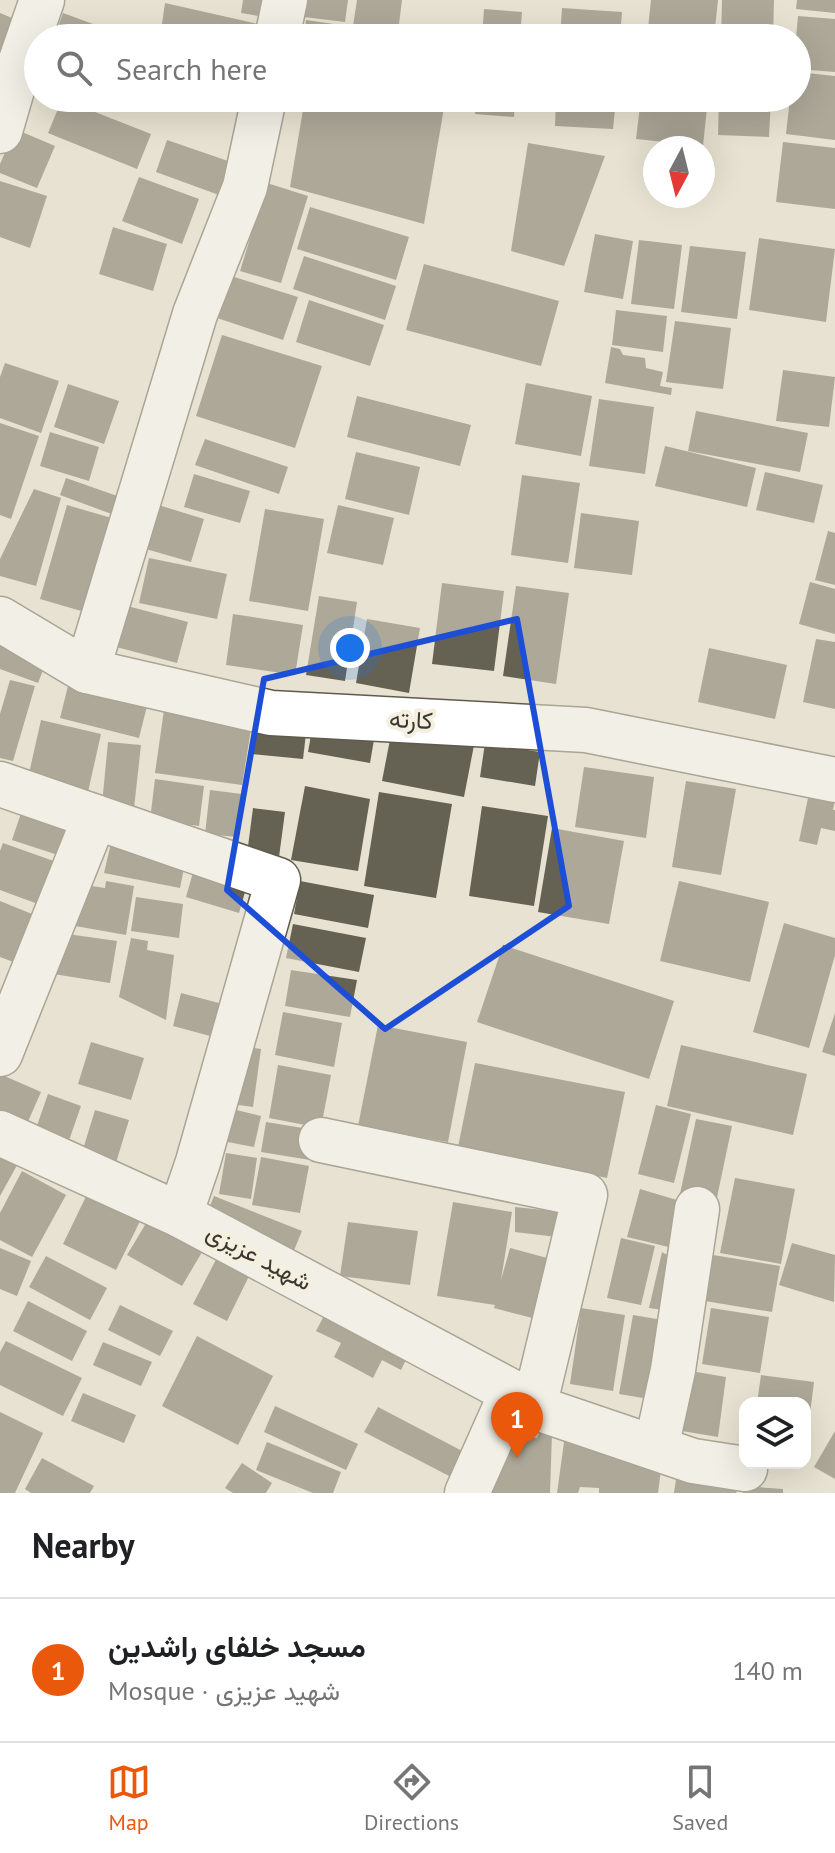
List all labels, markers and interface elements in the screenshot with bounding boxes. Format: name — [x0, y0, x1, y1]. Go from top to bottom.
search box — [24, 24, 811, 112]
icon: search — [52, 46, 96, 90]
text: Search here — [116, 49, 267, 88]
north arrow — [643, 136, 715, 208]
your location — [330, 628, 370, 668]
street label: کارته — [388, 703, 434, 736]
street label: شهید عزیزی — [201, 1216, 317, 1297]
pin: 1 — [491, 1392, 543, 1458]
map controls — [739, 1397, 811, 1469]
button: layers — [739, 1397, 811, 1469]
text: Nearby — [32, 1523, 134, 1567]
text: مسجد خلفای راشدین — [108, 1626, 366, 1665]
text: 1 — [51, 1654, 65, 1687]
text: 140 m — [732, 1654, 803, 1687]
text: Mosque · شهید عزیزی — [108, 1674, 340, 1707]
tab: Map — [107, 1760, 151, 1836]
tab: Directions — [364, 1760, 459, 1836]
tab: Saved — [672, 1760, 728, 1836]

